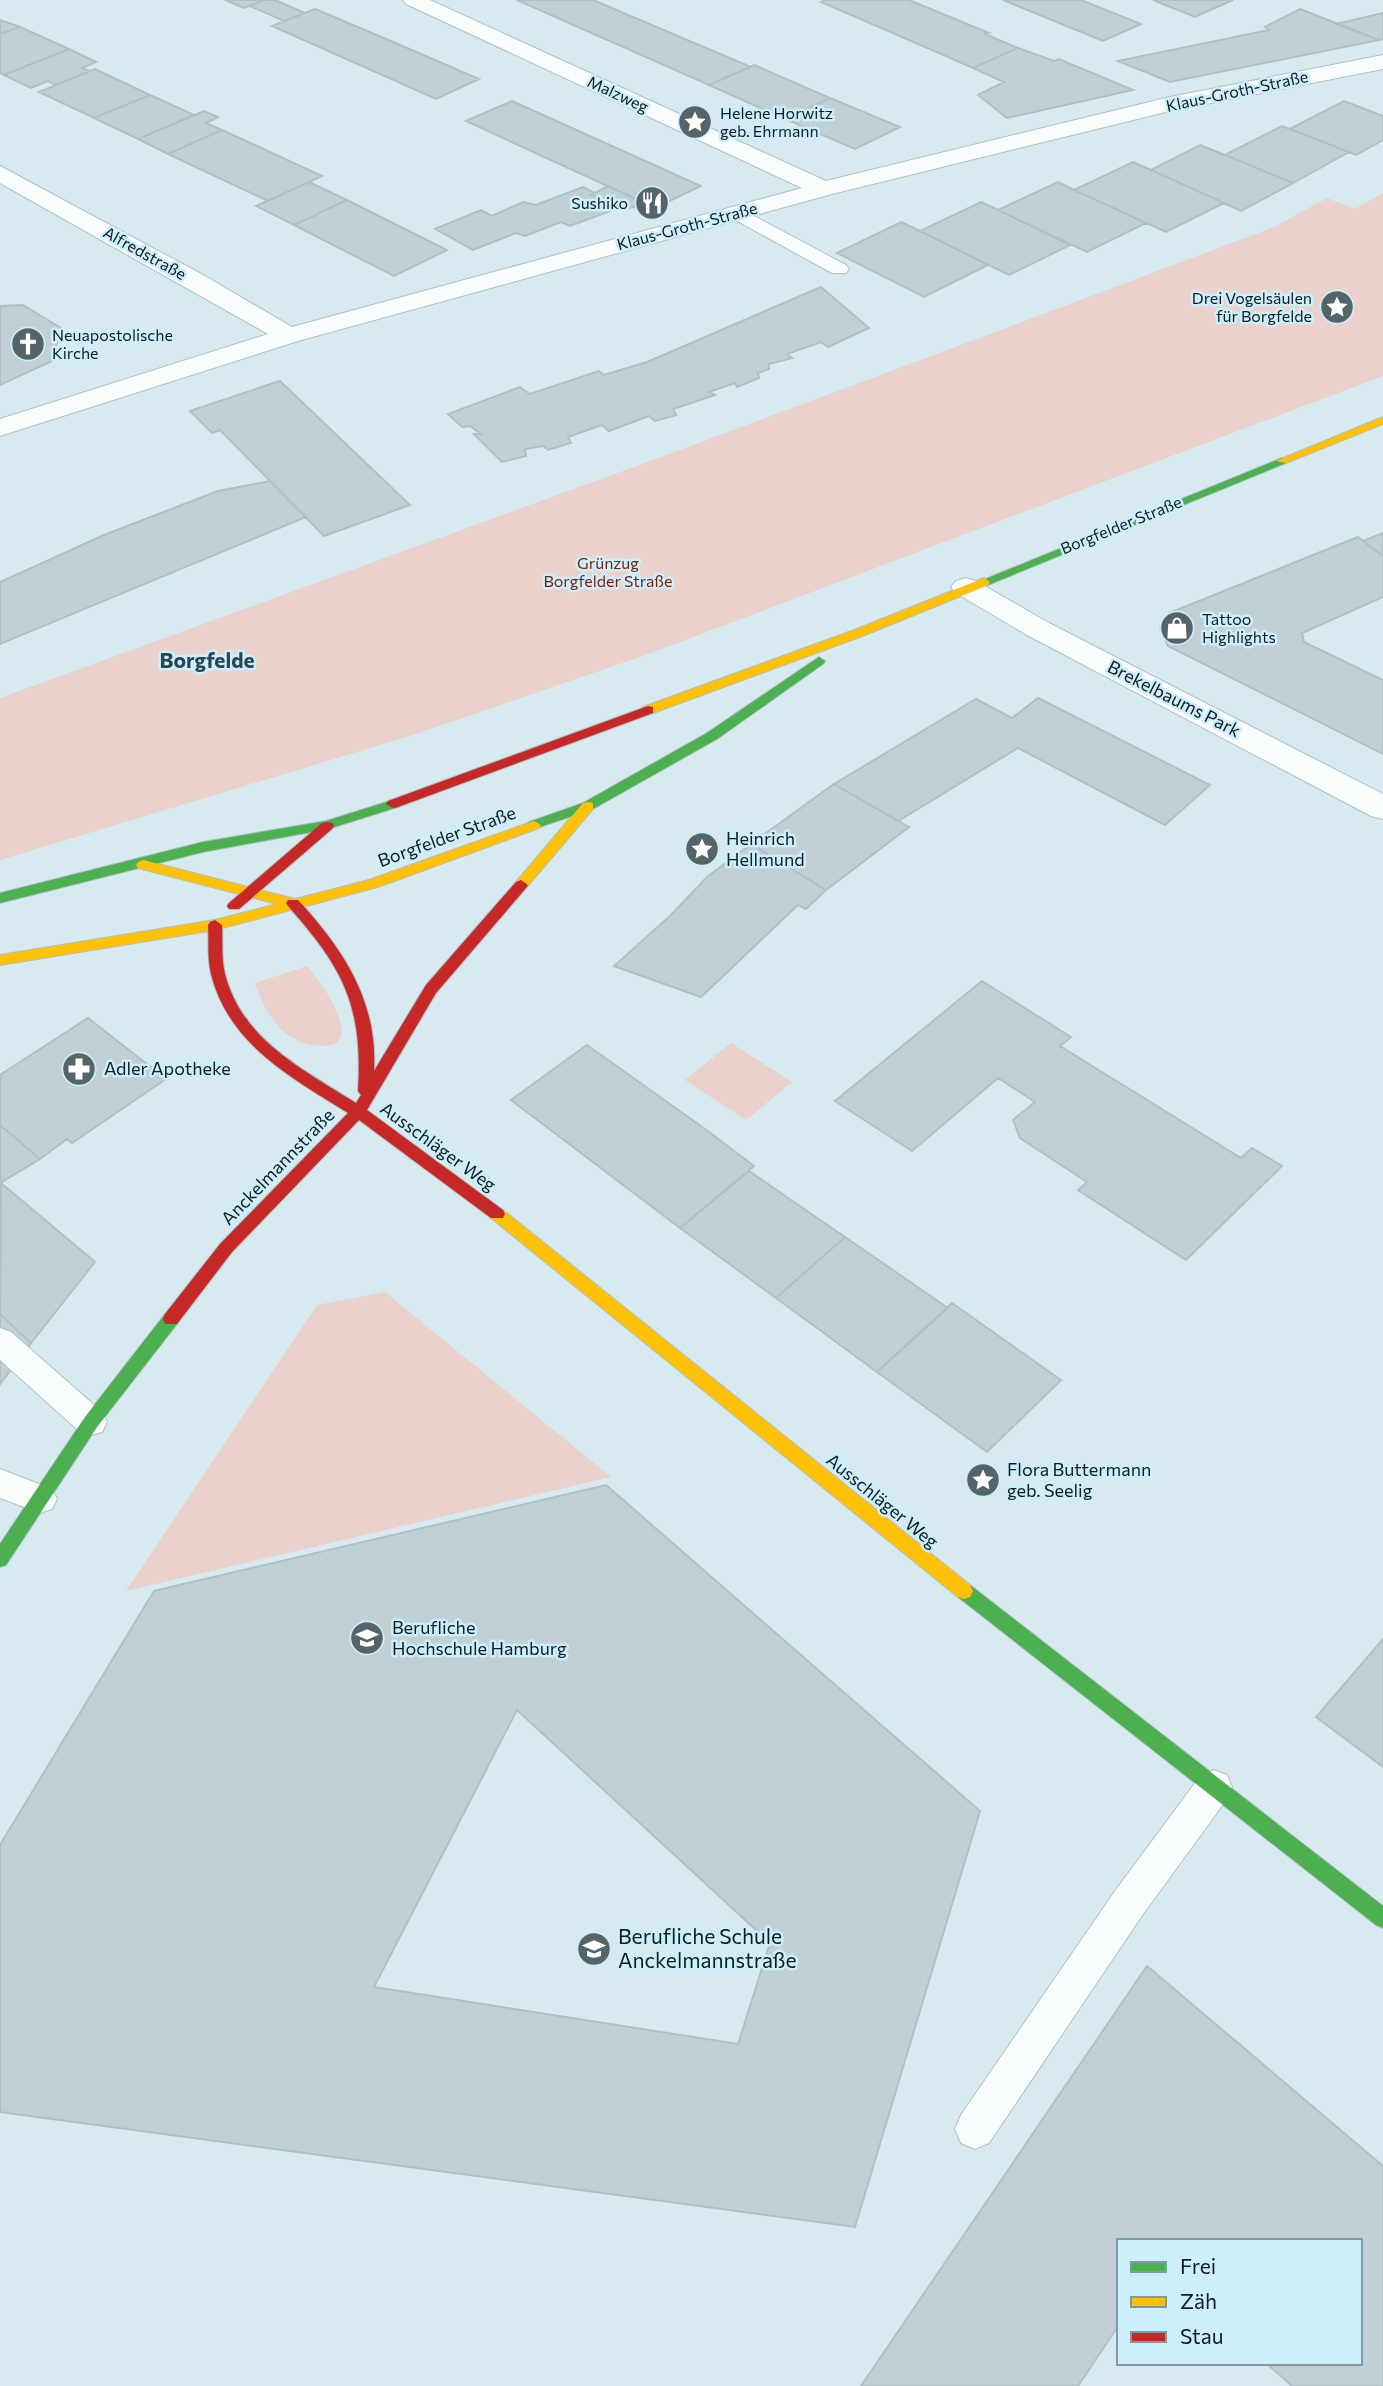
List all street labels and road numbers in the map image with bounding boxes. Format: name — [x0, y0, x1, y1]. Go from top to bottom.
street label: Klaus-Groth-Straße — [1164, 66, 1310, 115]
street label: Malzweg — [585, 71, 652, 116]
street label: Klaus-Groth-Straße — [615, 198, 759, 253]
street label: Alfredstraße — [101, 222, 190, 283]
street label: Borgfelder Straße — [1057, 492, 1184, 558]
street label: Brekelbaums Park — [1104, 655, 1245, 741]
street label: Borgfelder Straße — [375, 801, 519, 871]
street label: Ausschläger Weg — [376, 1097, 501, 1196]
street label: Anckelmannstraße — [216, 1104, 338, 1229]
street label: Ausschläger Weg — [822, 1448, 943, 1552]

